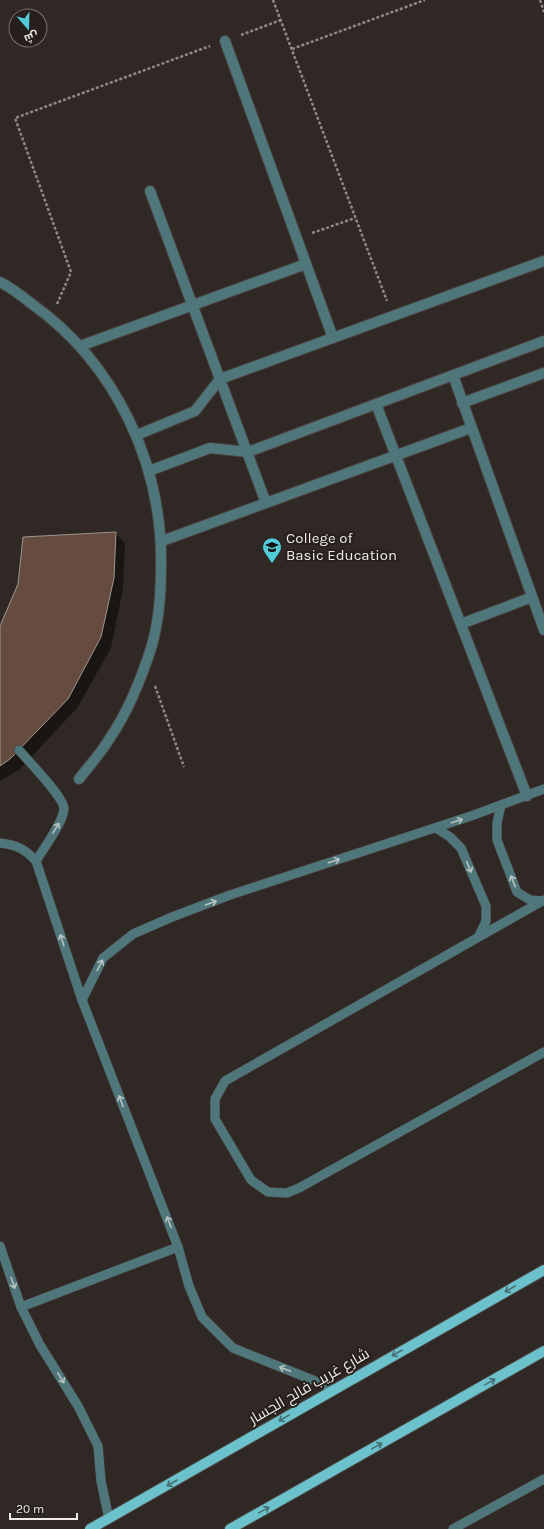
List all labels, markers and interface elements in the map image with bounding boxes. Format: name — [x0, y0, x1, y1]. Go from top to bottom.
north arrow — [8, 8, 48, 48]
text: ش — [22, 28, 40, 45]
place label: College of Basic Education — [286, 529, 397, 564]
school or university icon: College of Basic Education — [261, 536, 283, 564]
one-way arrow — [451, 816, 463, 824]
one-way arrow — [53, 822, 61, 834]
one-way arrow — [327, 857, 340, 864]
one-way arrow — [466, 861, 473, 873]
one-way arrow — [509, 876, 517, 888]
one-way arrow — [204, 898, 216, 906]
one-way arrow — [58, 934, 65, 947]
one-way arrow — [96, 959, 104, 971]
one-way arrow — [117, 1096, 125, 1108]
one-way arrow — [164, 1217, 172, 1229]
one-way arrow — [10, 1276, 17, 1289]
one-way arrow — [504, 1286, 516, 1294]
street label: شارع غريب فالح الجسار — [245, 1344, 373, 1430]
one-way arrow — [391, 1350, 403, 1358]
one-way arrow — [280, 1365, 292, 1373]
one-way arrow — [57, 1372, 65, 1383]
one-way arrow — [484, 1377, 496, 1385]
one-way arrow — [278, 1414, 290, 1422]
one-way arrow — [371, 1441, 383, 1449]
one-way arrow — [166, 1479, 178, 1487]
scale bar — [10, 1495, 77, 1521]
text: 20 m — [16, 1502, 44, 1516]
one-way arrow — [258, 1505, 270, 1513]

